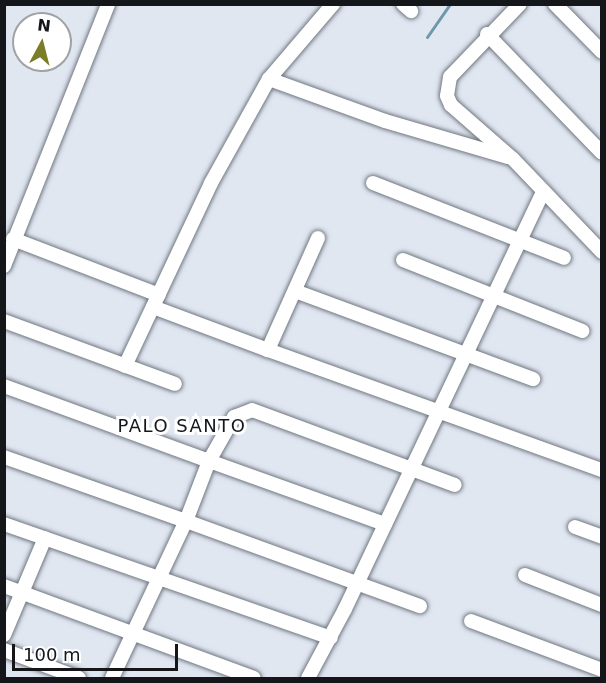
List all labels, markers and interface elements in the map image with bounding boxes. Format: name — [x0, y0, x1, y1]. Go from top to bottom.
north arrow — [12, 12, 72, 72]
text: N — [36, 15, 52, 36]
district label: PALO SANTO — [118, 415, 246, 437]
scale bar — [15, 632, 182, 670]
text: 100 m — [23, 644, 81, 665]

